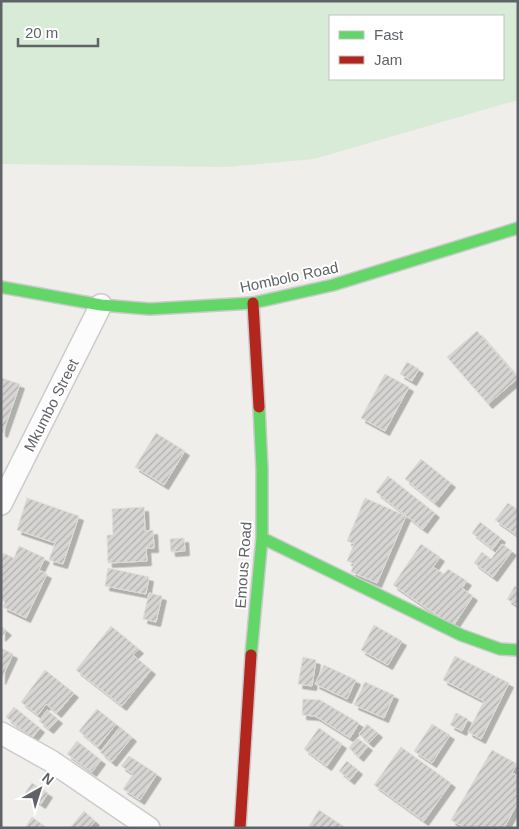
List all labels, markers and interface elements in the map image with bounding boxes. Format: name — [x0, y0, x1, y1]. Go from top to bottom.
scale bar — [18, 15, 98, 47]
legend — [329, 15, 504, 80]
text: 20 m — [25, 24, 58, 41]
text: Fast — [374, 26, 404, 43]
text: Jam — [374, 51, 402, 68]
street label: Hombolo Road — [238, 258, 340, 296]
street label: Mkumbo Street — [20, 355, 82, 454]
street label: Emous Road — [231, 521, 255, 609]
north arrow — [15, 764, 65, 814]
text: N — [39, 769, 57, 788]

